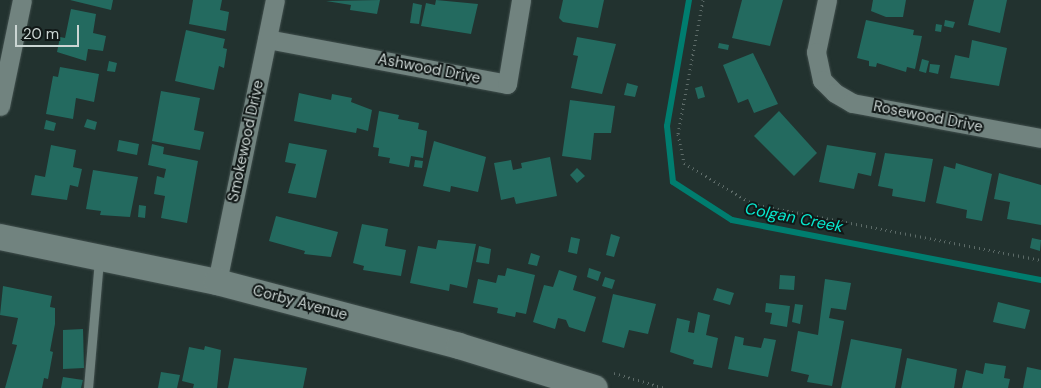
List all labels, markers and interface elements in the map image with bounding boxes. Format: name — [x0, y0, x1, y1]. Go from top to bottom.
scale bar — [18, 15, 81, 47]
text: 20 m — [23, 24, 59, 44]
street label: Ashwood Drive — [376, 50, 482, 88]
street label: Smokewood Drive — [224, 78, 268, 204]
street label: Rosewood Drive — [872, 98, 984, 136]
water label: Colgan Creek — [743, 199, 845, 237]
street label: Corby Avenue — [251, 282, 349, 324]

